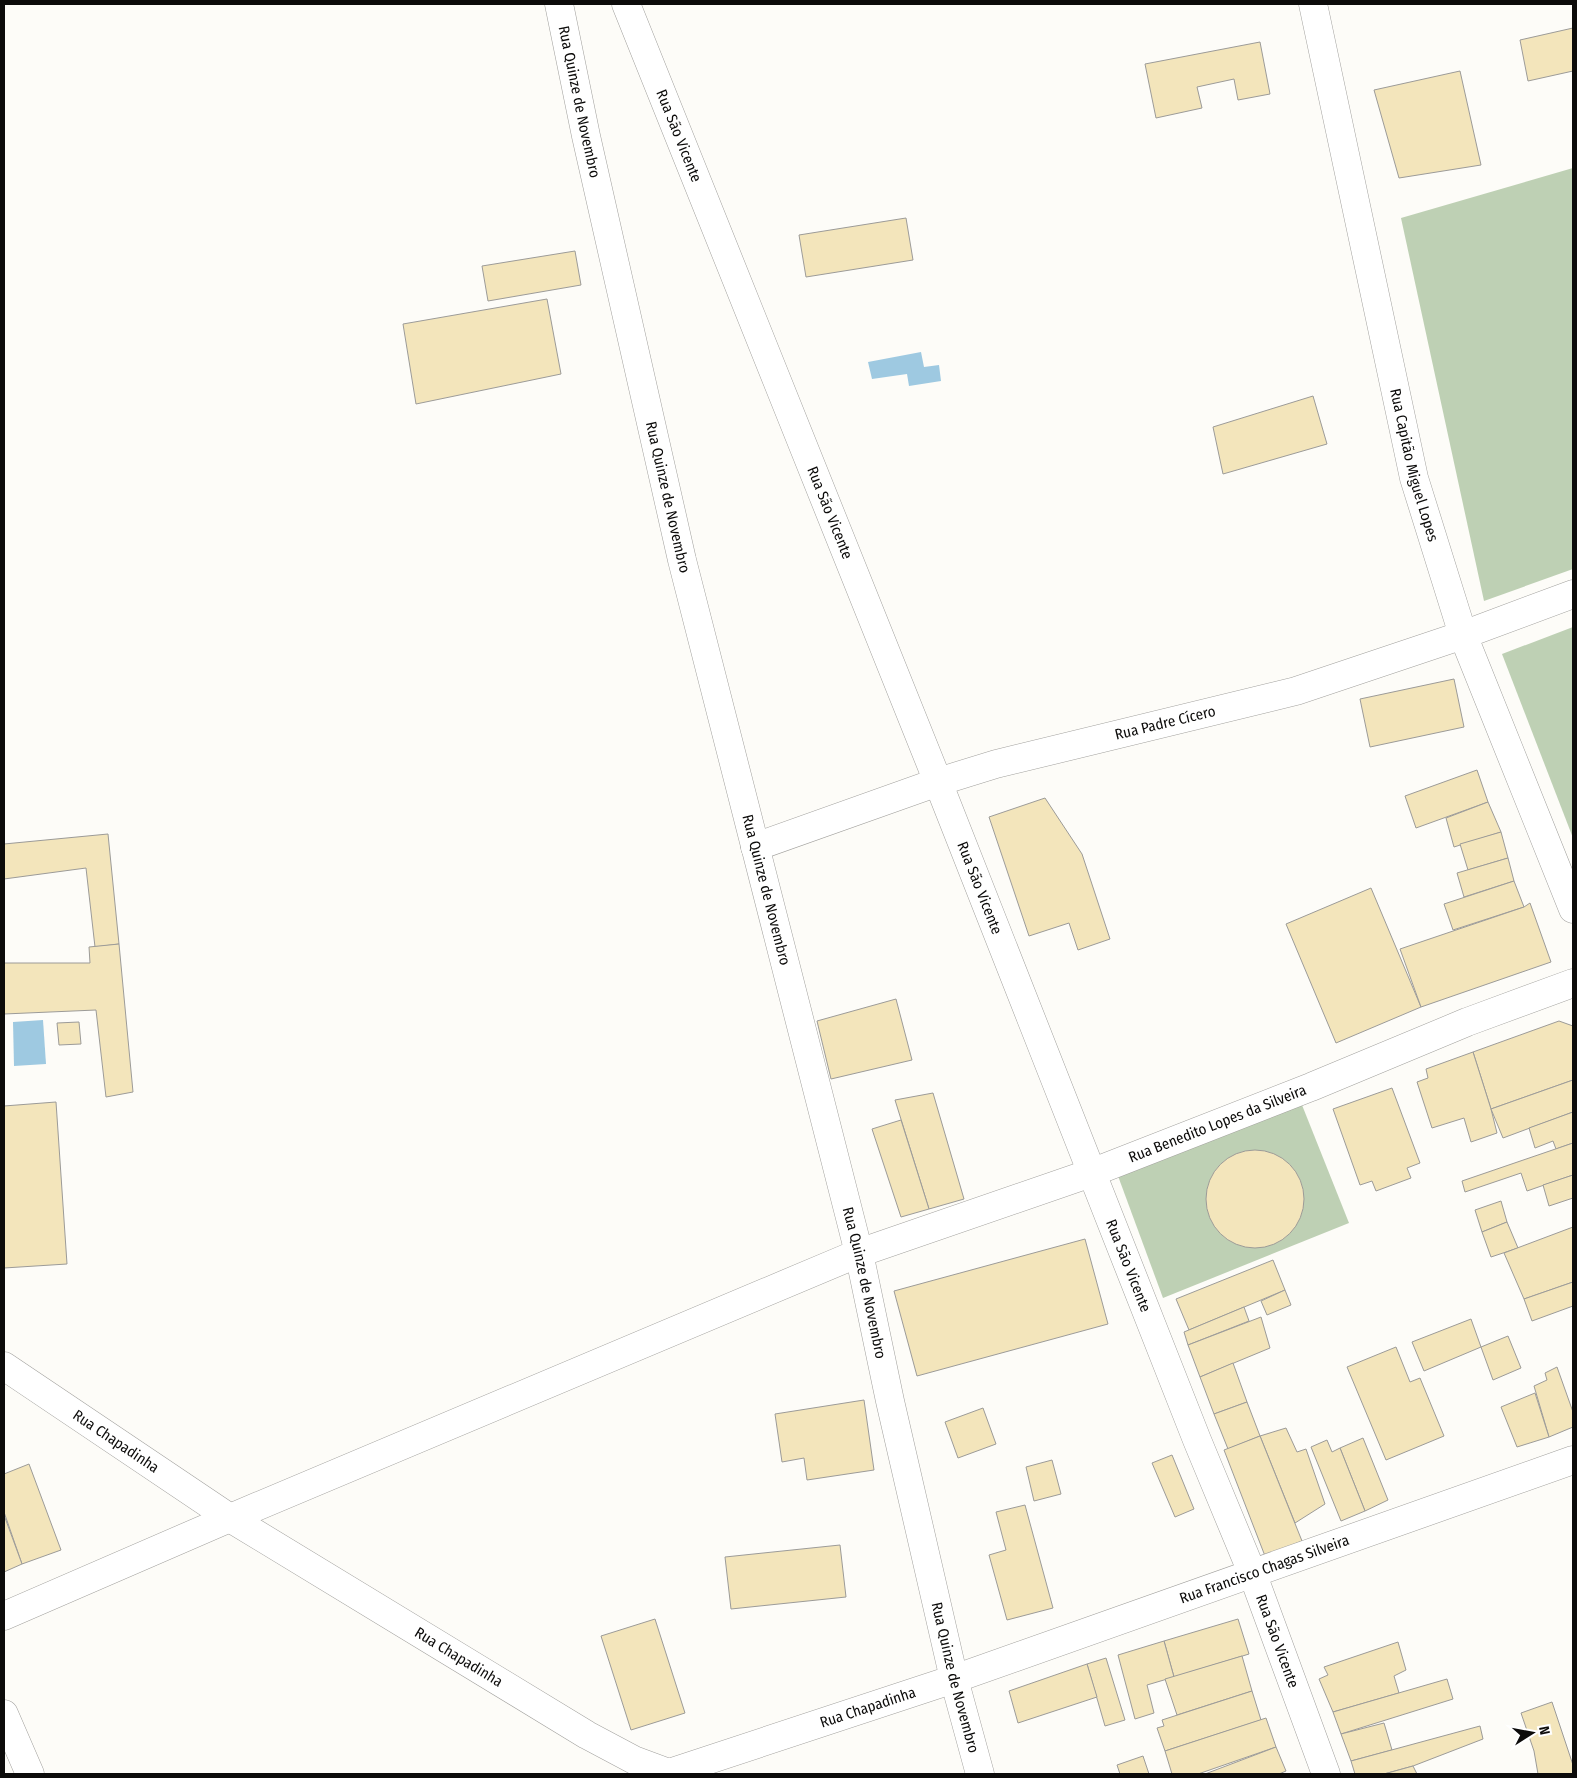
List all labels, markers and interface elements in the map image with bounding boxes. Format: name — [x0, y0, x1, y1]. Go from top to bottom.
street label: Rua Quinze de Novembro — [555, 24, 604, 180]
street label: Rua São Vicente — [652, 87, 705, 185]
street label: Rua Capitão Miguel Lopes — [1386, 387, 1442, 544]
street label: Rua Quinze de Novembro — [642, 420, 694, 575]
street label: Rua São Vicente — [803, 464, 857, 562]
street label: Rua Padre Cícero — [1113, 702, 1217, 744]
street label: Rua Quinze de Novembro — [738, 813, 794, 967]
street label: Rua São Vicente — [953, 839, 1006, 937]
street label: Rua Benedito Lopes da Silveira — [1126, 1081, 1309, 1166]
street label: Rua Quinze de Novembro — [839, 1205, 890, 1360]
street label: Rua São Vicente — [1102, 1217, 1155, 1315]
street label: Rua Chapadinha — [70, 1406, 162, 1477]
street label: Rua Francisco Chagas Silveira — [1177, 1531, 1352, 1608]
street label: Rua São Vicente — [1252, 1592, 1303, 1690]
street label: Rua Quinze de Novembro — [928, 1600, 983, 1755]
street label: Rua Chapadinha — [411, 1623, 506, 1691]
street label: Rua Chapadinha — [818, 1683, 918, 1732]
north arrow — [1507, 1708, 1557, 1758]
text: N — [1535, 1725, 1553, 1736]

